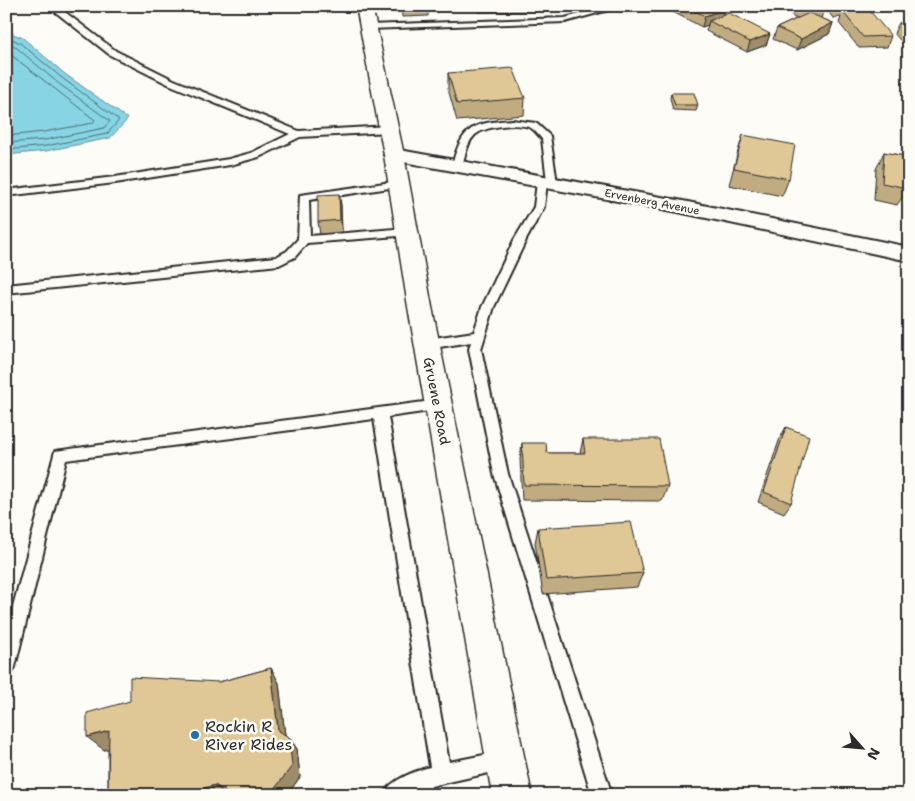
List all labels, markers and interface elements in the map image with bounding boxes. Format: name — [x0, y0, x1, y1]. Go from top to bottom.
street label: Ervenberg Avenue — [603, 185, 701, 219]
street label: Gruene Road — [420, 356, 454, 446]
place label: Rockin R River Rides — [205, 716, 293, 755]
north arrow — [838, 724, 888, 774]
marker: Rockin R River Rides — [189, 729, 201, 741]
text: N — [863, 745, 884, 763]

